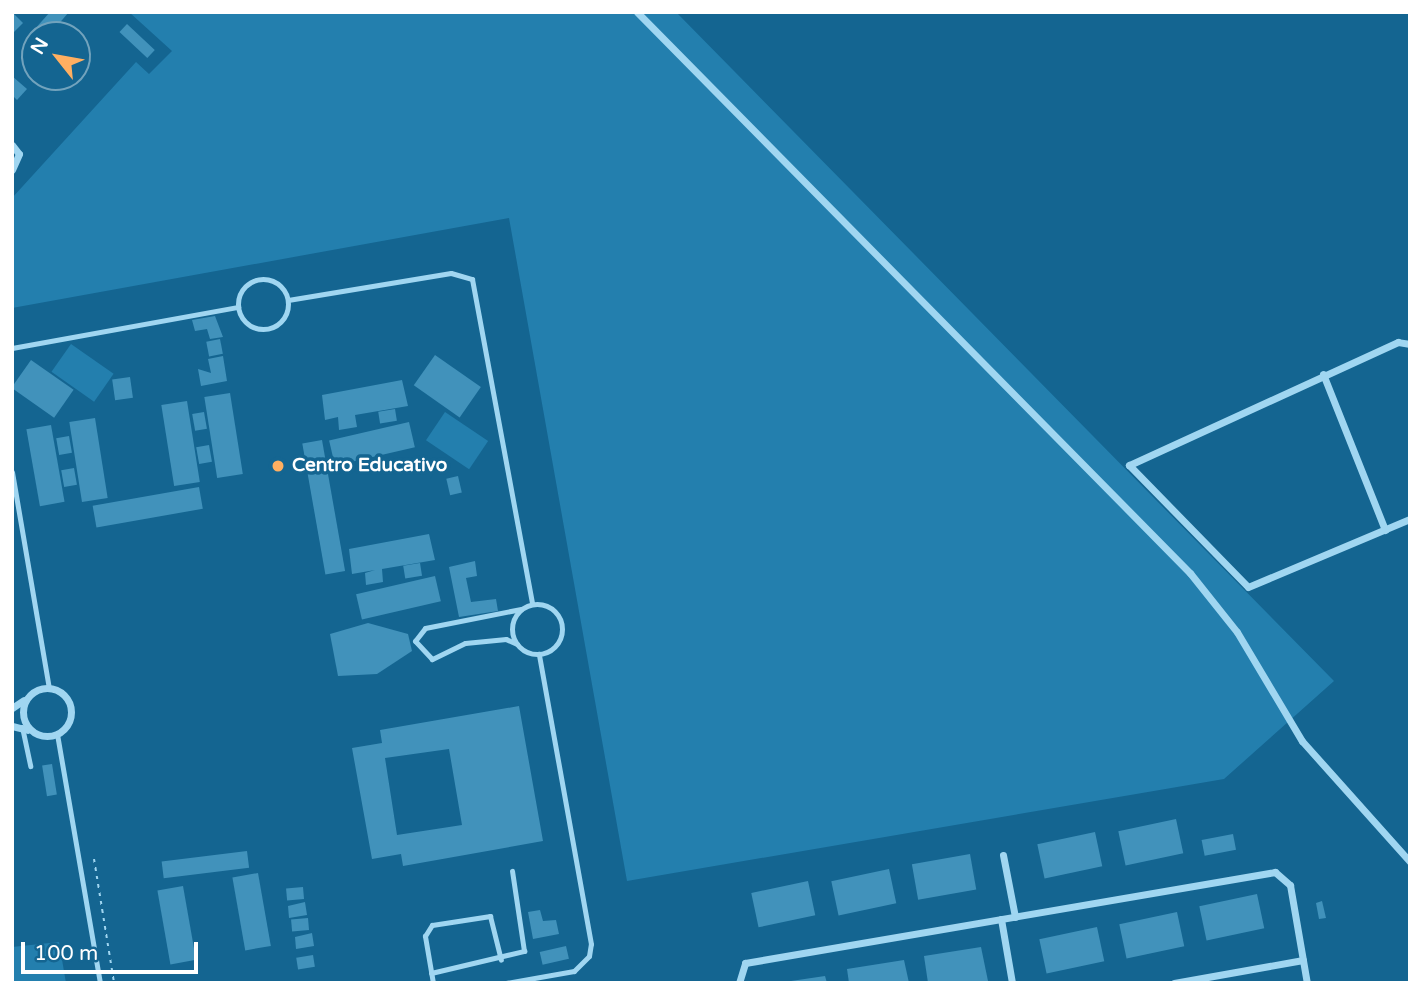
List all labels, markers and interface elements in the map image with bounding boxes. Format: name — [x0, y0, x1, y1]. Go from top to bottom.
north arrow — [21, 21, 91, 91]
text: N — [26, 34, 53, 58]
place label: Centro Educativo — [292, 455, 447, 477]
marker: Centro Educativo — [270, 458, 286, 474]
scale bar — [24, 928, 201, 972]
text: 100 m — [34, 941, 98, 966]

